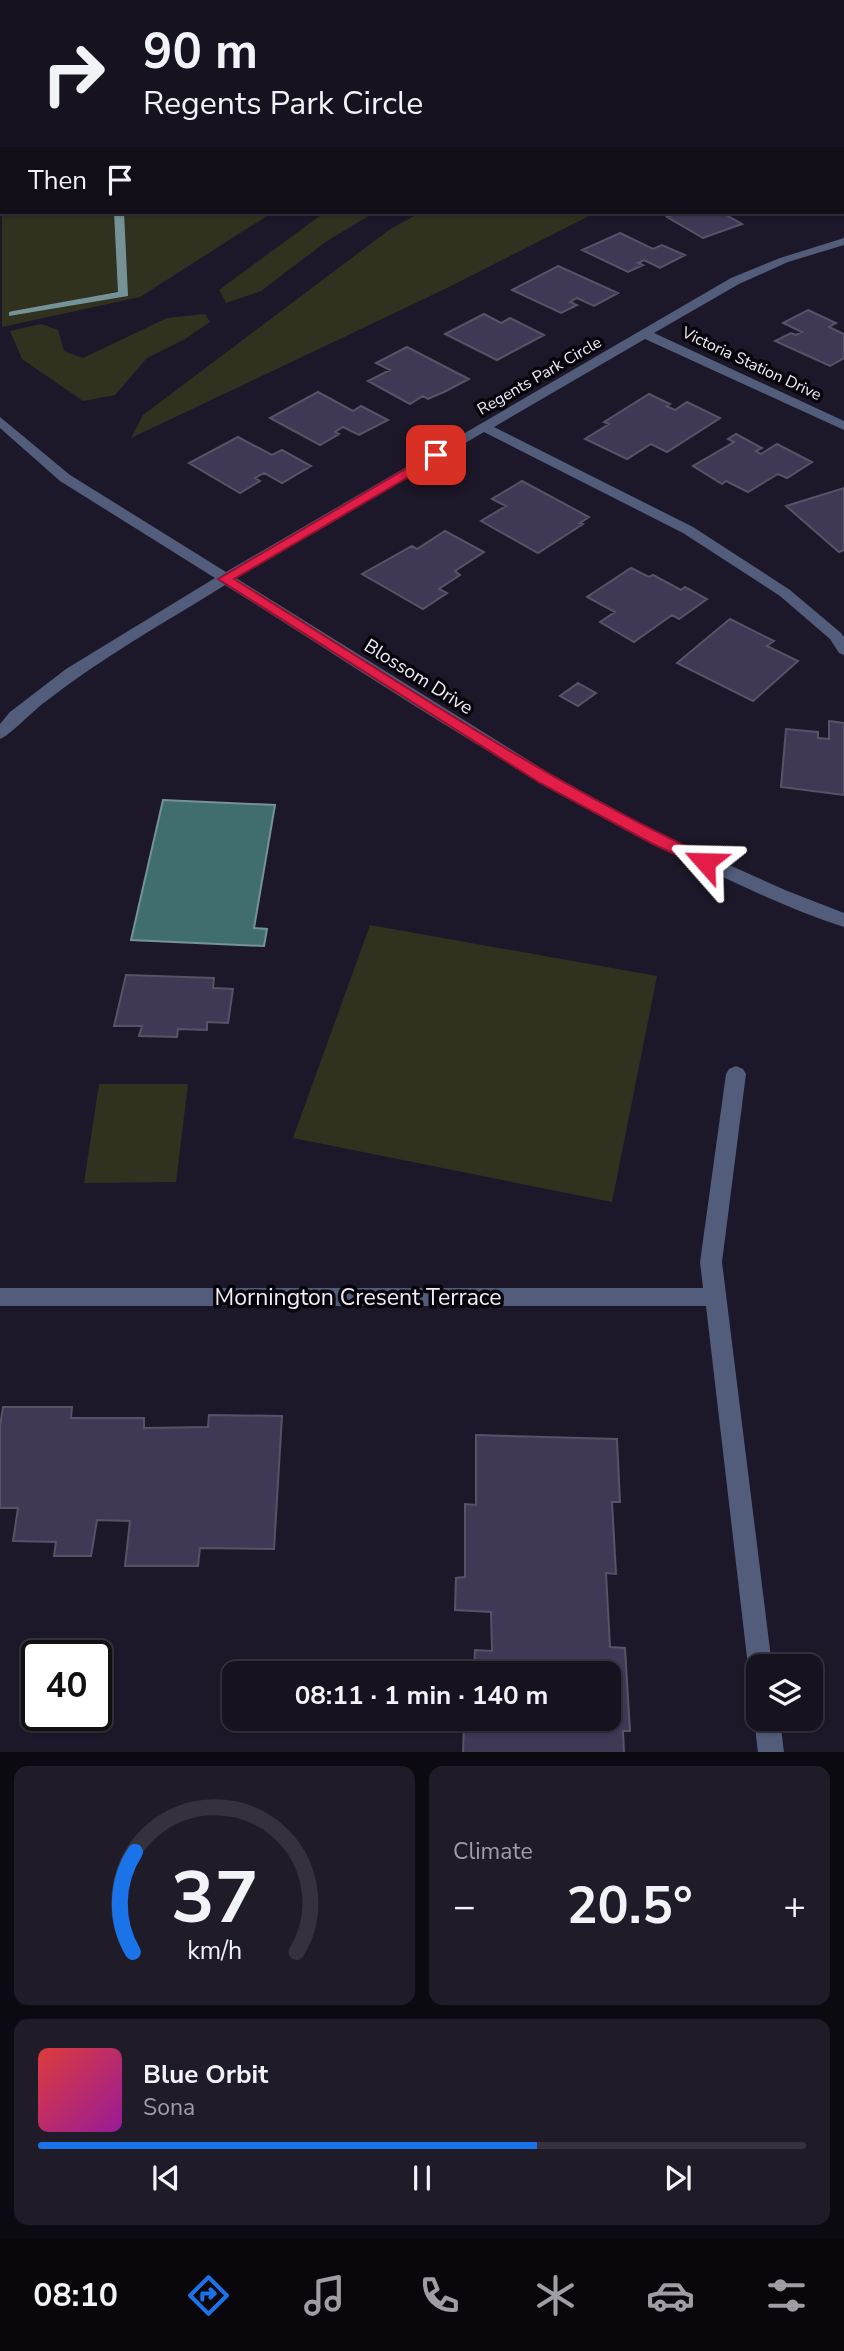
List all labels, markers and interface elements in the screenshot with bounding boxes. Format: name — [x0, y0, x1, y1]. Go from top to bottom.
text: 90 m — [143, 18, 258, 85]
icon: right — [28, 28, 119, 119]
text: Regents Park Circle — [143, 82, 423, 125]
icon: arrive — [101, 161, 139, 199]
text: Then — [28, 163, 87, 198]
street label: Victoria Station Drive — [677, 321, 825, 406]
street label: Regents Park Circle — [473, 331, 606, 420]
pin — [406, 425, 466, 485]
icon: arrive — [417, 436, 455, 474]
street label: Blossom Drive — [359, 633, 478, 721]
position arrow — [668, 825, 742, 899]
street label: Mornington Cresent Terrace — [215, 1282, 501, 1313]
speed limit sign: 40 — [21, 1640, 112, 1731]
map controls — [746, 1654, 823, 1731]
button: layers — [746, 1654, 823, 1731]
text: 08:11 · 1 min · 140 m — [295, 1678, 548, 1713]
text: Climate — [453, 1836, 533, 1867]
text: 37 — [171, 1848, 258, 1948]
text: 20.5° — [566, 1870, 693, 1941]
text: − — [453, 1881, 476, 1932]
text: + — [783, 1881, 806, 1932]
text: km/h — [187, 1933, 242, 1967]
text: Blue Orbit — [143, 2057, 268, 2092]
text: Sona — [143, 2092, 195, 2123]
icon: previous — [147, 2159, 185, 2197]
icon: pause — [403, 2159, 441, 2197]
icon: next — [659, 2159, 697, 2197]
icon: directions — [184, 2271, 233, 2320]
icon: music — [300, 2271, 349, 2320]
icon: phone — [415, 2271, 464, 2320]
icon: climate — [531, 2271, 580, 2320]
icon: car — [646, 2271, 695, 2320]
icon: filters — [762, 2271, 811, 2320]
text: 08:10 — [33, 2274, 118, 2317]

